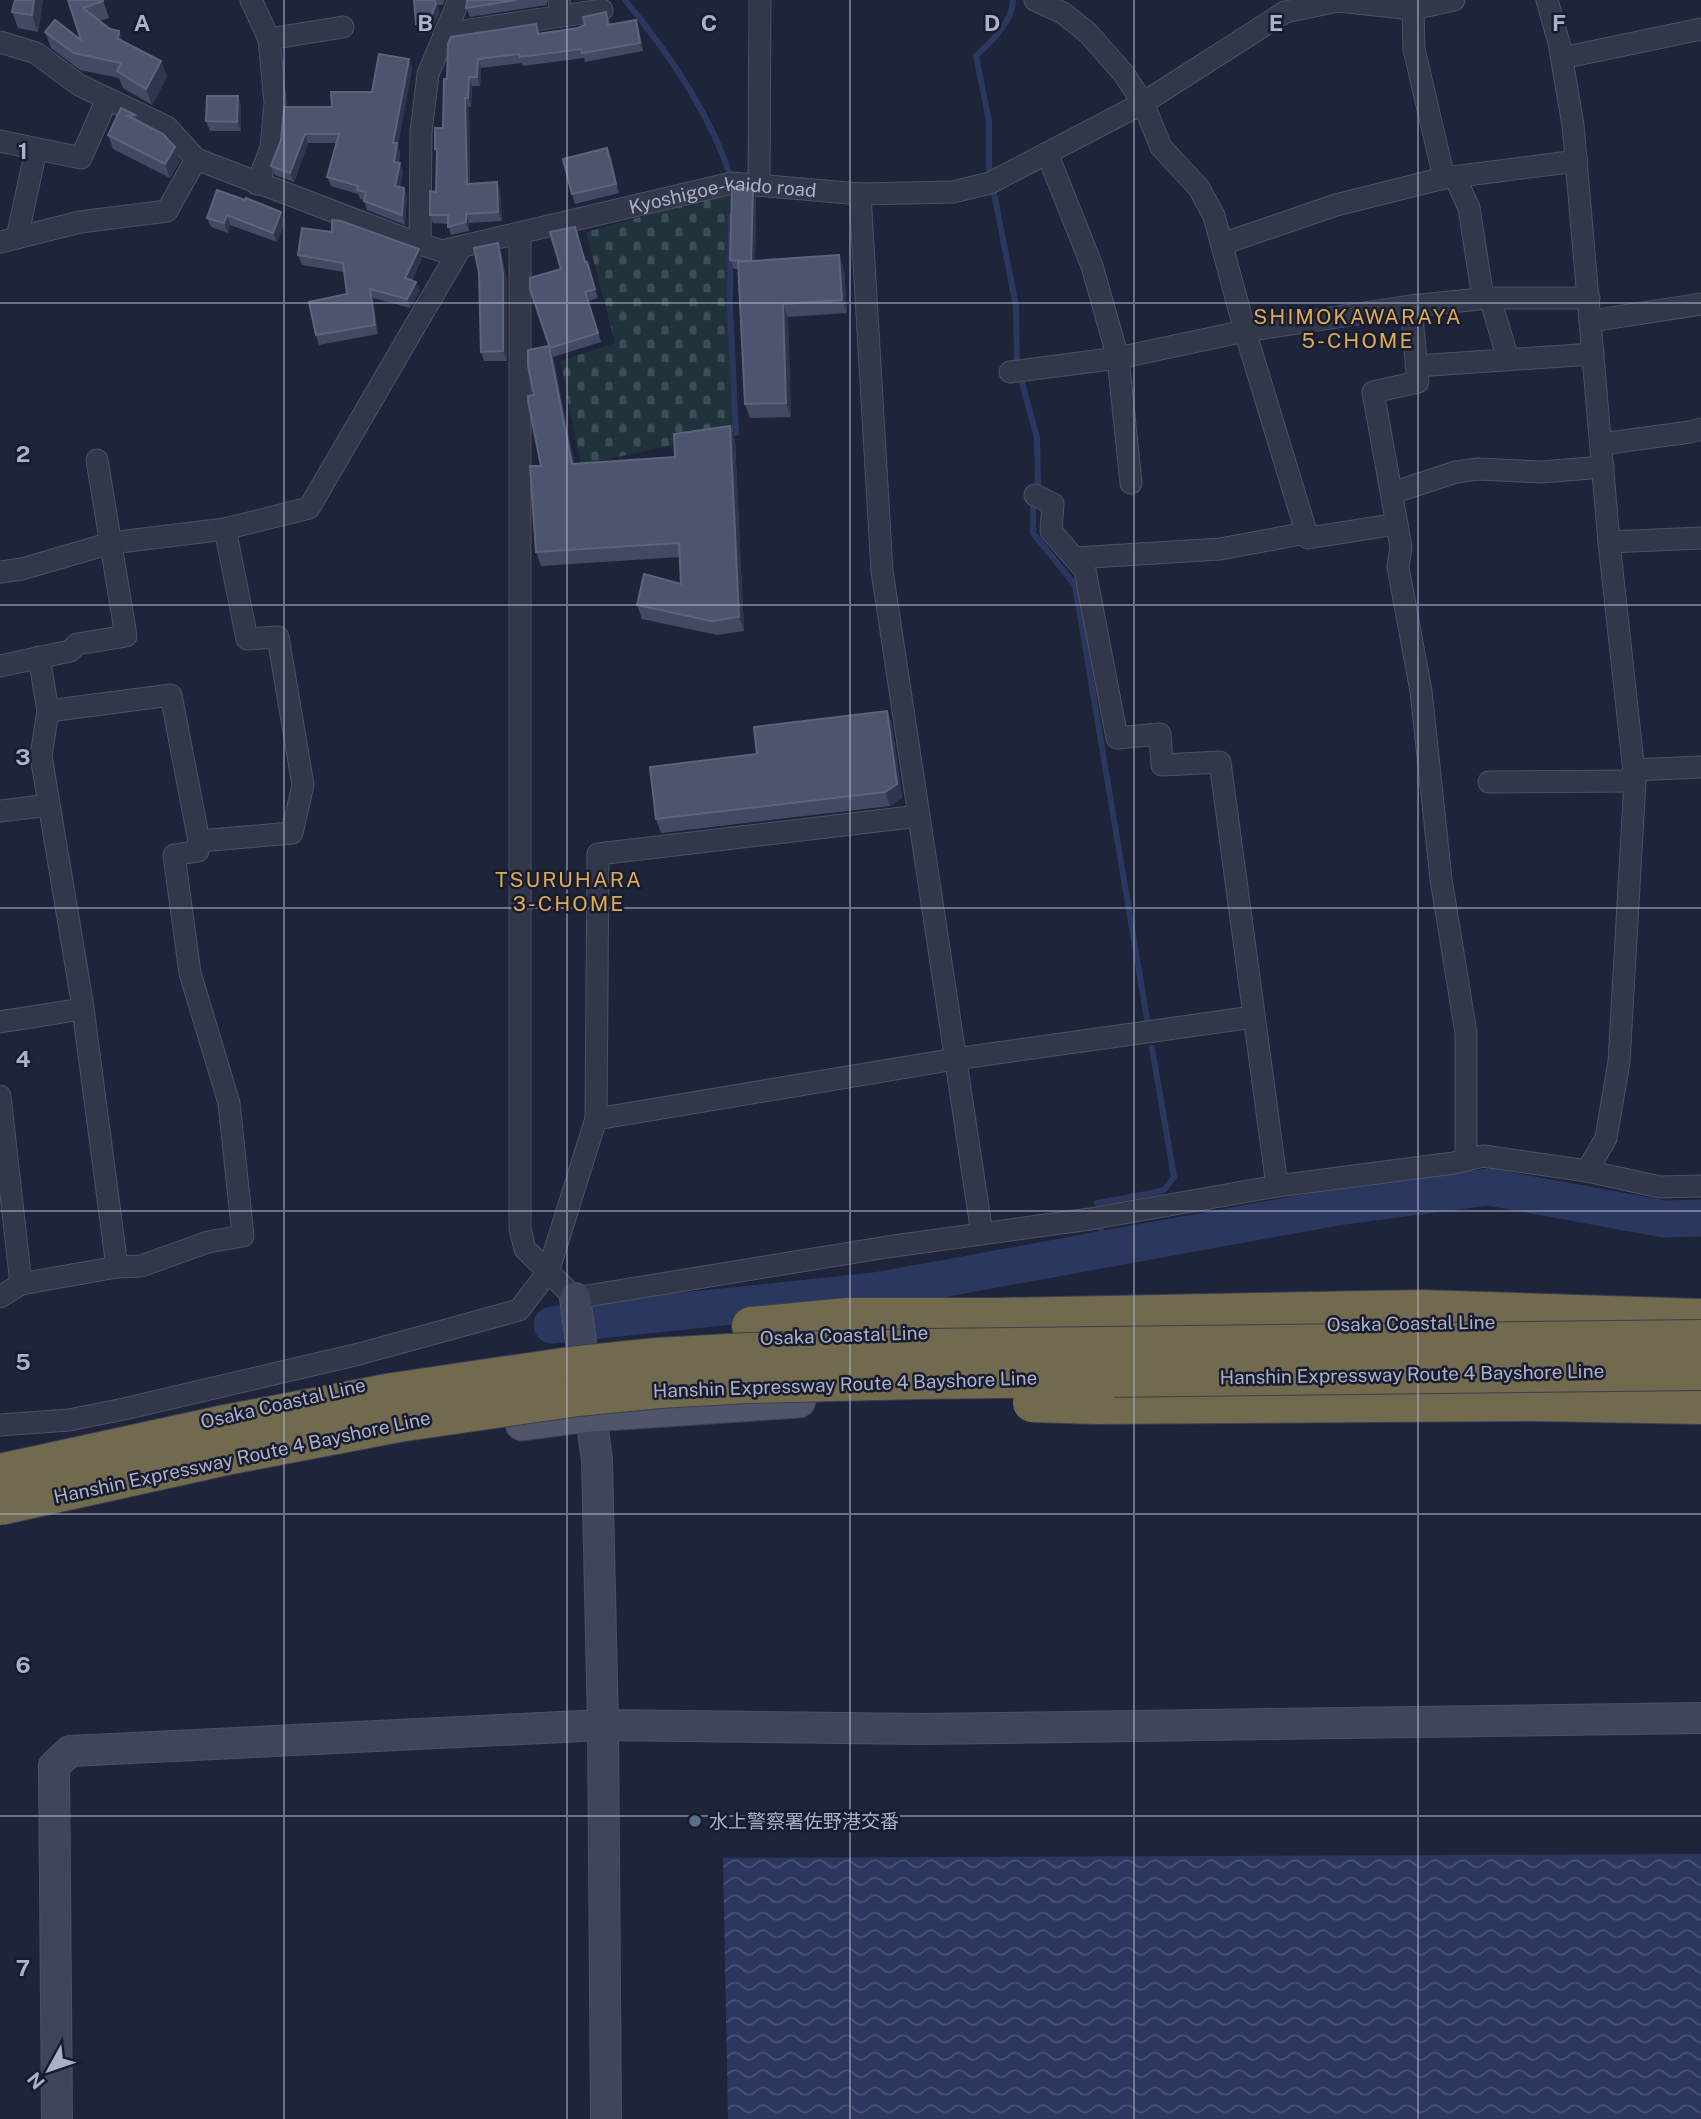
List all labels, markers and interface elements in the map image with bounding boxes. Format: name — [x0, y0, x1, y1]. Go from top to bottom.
text: A — [134, 9, 151, 36]
text: B — [417, 9, 433, 36]
text: C — [701, 9, 717, 36]
text: D — [984, 9, 1000, 36]
text: E — [1269, 9, 1283, 36]
text: F — [1552, 9, 1566, 36]
text: 1 — [18, 137, 28, 164]
street label: Kyoshigoe-kaido road — [627, 171, 817, 218]
district label: SHIMOKAWARAYA 5-CHOME — [1253, 304, 1463, 353]
text: 2 — [16, 440, 30, 467]
text: 3 — [15, 743, 31, 770]
district label: TSURUHARA 3-CHOME — [495, 867, 643, 916]
text: 4 — [15, 1045, 31, 1072]
street label: Osaka Coastal Line — [1326, 1311, 1496, 1335]
street label: Osaka Coastal Line — [759, 1321, 929, 1349]
text: 5 — [15, 1348, 31, 1375]
street label: Hanshin Expressway Route 4 Bayshore Line — [1220, 1360, 1604, 1388]
street label: Hanshin Expressway Route 4 Bayshore Line — [652, 1366, 1038, 1402]
street label: Osaka Coastal Line — [198, 1373, 368, 1433]
street label: Hanshin Expressway Route 4 Bayshore Line — [52, 1406, 432, 1508]
text: 6 — [15, 1651, 31, 1678]
place label: 水上警察署佐野港交番 — [709, 1810, 899, 1832]
marker: 水上警察署佐野港交番 — [687, 1813, 703, 1829]
text: 7 — [16, 1954, 30, 1981]
north arrow — [14, 2035, 84, 2105]
text: N — [23, 2068, 49, 2094]

